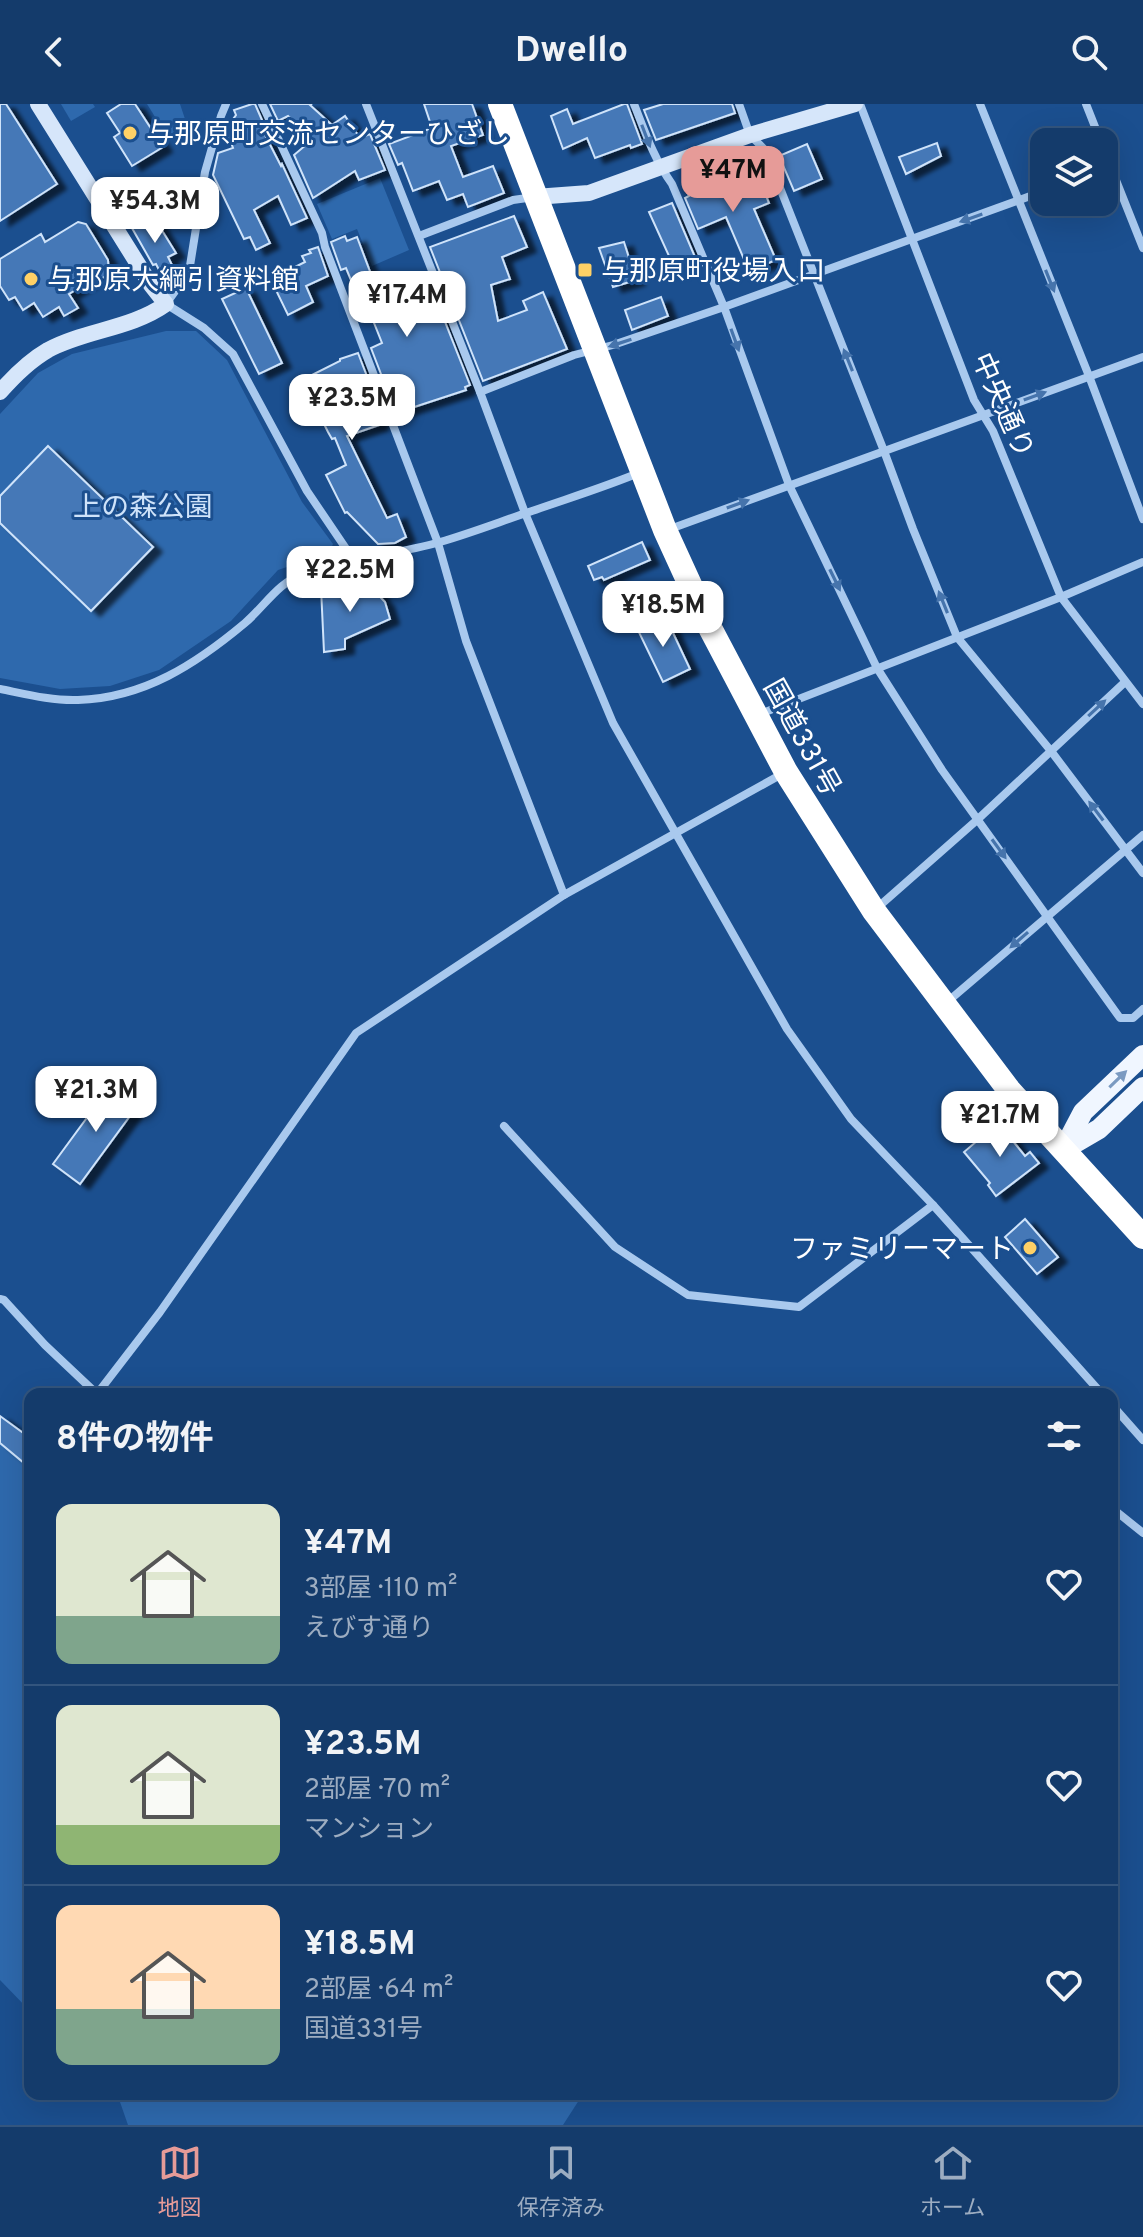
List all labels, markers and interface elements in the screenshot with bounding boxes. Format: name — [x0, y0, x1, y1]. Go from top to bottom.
text: Dwello — [515, 29, 628, 75]
icon: back — [32, 30, 76, 74]
icon: search — [1067, 30, 1111, 74]
place label: 与那原町交流センターひざし — [146, 118, 510, 154]
marker: 与那原町交流センターひざし — [121, 124, 139, 142]
one-way arrow — [640, 124, 653, 148]
map controls — [1030, 128, 1118, 216]
button: layers — [1030, 128, 1118, 216]
pin: ¥47M — [686, 146, 780, 214]
text: ¥47M — [699, 155, 767, 188]
pin: ¥54.3M — [90, 177, 220, 245]
text: ¥54.3M — [109, 186, 201, 219]
one-way arrow — [958, 212, 982, 224]
place label: 与那原町役場入口 — [601, 255, 825, 291]
marker: 与那原町役場入口 — [576, 261, 594, 279]
place label: 与那原大綱引資料館 — [47, 264, 299, 300]
one-way arrow — [1044, 269, 1057, 293]
marker: 与那原大綱引資料館 — [22, 270, 40, 288]
pin: ¥17.4M — [342, 271, 472, 339]
text: ¥17.4M — [367, 280, 447, 313]
one-way arrow — [730, 328, 742, 352]
one-way arrow — [608, 337, 632, 349]
one-way arrow — [841, 348, 854, 372]
street label: 中央通り — [962, 348, 1040, 465]
pin: ¥23.5M — [287, 374, 417, 442]
text: ¥23.5M — [307, 383, 397, 416]
one-way arrow — [1023, 389, 1047, 402]
park label: 上の森公園 — [73, 491, 213, 527]
one-way arrow — [727, 497, 751, 510]
pin: ¥22.5M — [285, 546, 415, 614]
text: ¥22.5M — [305, 555, 395, 588]
one-way arrow — [828, 568, 841, 591]
pin: ¥18.5M — [598, 581, 728, 649]
text: ¥18.5M — [620, 590, 706, 623]
one-way arrow — [936, 590, 949, 614]
street label: 国道331号 — [754, 674, 847, 803]
one-way arrow — [1087, 700, 1106, 718]
one-way arrow — [1088, 800, 1104, 822]
one-way arrow — [990, 839, 1006, 859]
one-way arrow — [1010, 931, 1030, 948]
pin: ¥21.3M — [31, 1066, 161, 1134]
one-way arrow — [1108, 1070, 1127, 1089]
text: ¥21.3M — [53, 1075, 139, 1108]
pin: ¥21.7M — [935, 1091, 1065, 1159]
text: ¥21.7M — [959, 1100, 1041, 1133]
place label: ファミリーマート — [790, 1233, 1014, 1269]
marker: ファミリーマート — [1021, 1239, 1039, 1257]
icon: filters — [1042, 1414, 1086, 1458]
text: 8件の物件 — [56, 1419, 213, 1462]
text: ¥47M — [304, 1523, 392, 1566]
icon: home — [120, 1536, 216, 1632]
icon: heart — [1042, 1562, 1086, 1606]
text: 3部屋 · 110 m² — [304, 1573, 458, 1606]
text: えびす通り — [304, 1613, 434, 1646]
text: ¥23.5M — [304, 1724, 422, 1767]
icon: home — [120, 1737, 216, 1833]
icon: heart — [1042, 1763, 1086, 1807]
text: 2部屋 · 70 m² — [304, 1774, 450, 1807]
text: マンション — [304, 1814, 434, 1847]
text: ¥18.5M — [304, 1924, 415, 1967]
icon: home — [120, 1937, 216, 2033]
icon: heart — [1042, 1963, 1086, 2007]
text: 2部屋 · 64 m² — [304, 1974, 453, 2007]
text: 国道331号 — [304, 2014, 423, 2047]
tab: 地図 — [158, 2141, 202, 2223]
tab: 保存済み — [517, 2141, 605, 2223]
tab: ホーム — [920, 2141, 985, 2223]

